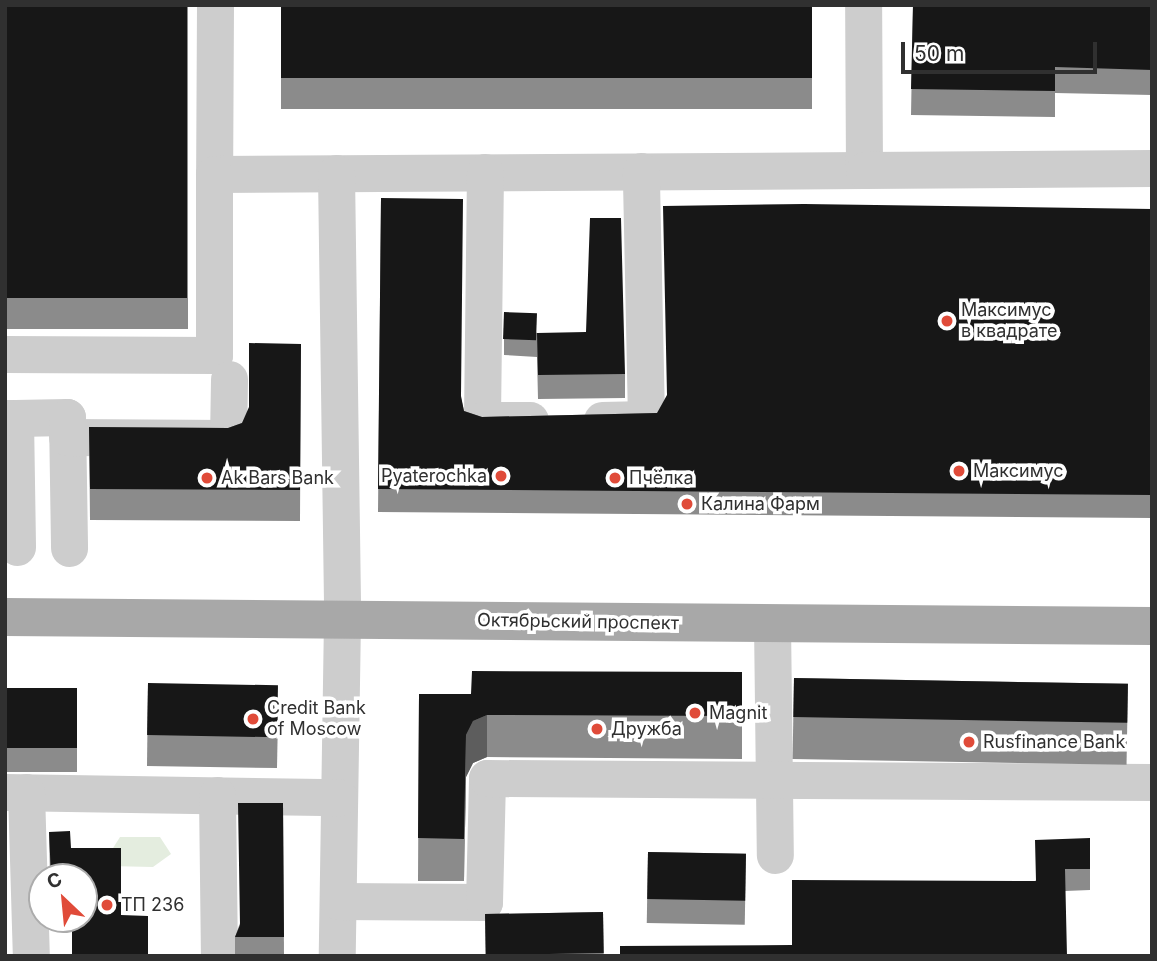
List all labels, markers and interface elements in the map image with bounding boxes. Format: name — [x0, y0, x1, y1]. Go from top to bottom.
scale bar — [905, 28, 1101, 72]
text: 50 m — [914, 41, 964, 66]
place label: Максимус в квадрате — [961, 300, 1057, 342]
marker: Максимус в квадрате — [939, 313, 955, 329]
place label: Максимус — [973, 460, 1064, 482]
marker: Максимус — [951, 463, 967, 479]
place label: Pyaterochka — [381, 465, 487, 487]
place label: Ak Bars Bank — [221, 467, 334, 489]
place label: Пчёлка — [629, 467, 693, 489]
marker: Pyaterochka — [493, 468, 509, 484]
marker: Ak Bars Bank — [199, 470, 215, 486]
marker: Пчёлка — [607, 470, 623, 486]
place label: Калина Фарм — [701, 493, 820, 515]
marker: Калина Фарм — [679, 496, 695, 512]
street label: Октябрьский проспект — [477, 609, 679, 635]
place label: Credit Bank of Moscow — [267, 698, 366, 740]
place label: Magnit — [709, 702, 767, 724]
marker: Magnit — [687, 705, 703, 721]
marker: Credit Bank of Moscow — [245, 711, 261, 727]
place label: Дружба — [611, 718, 682, 740]
marker: Дружба — [589, 721, 605, 737]
place label: Rusfinance Bank — [983, 731, 1125, 753]
marker: Rusfinance Bank — [961, 734, 977, 750]
north arrow — [28, 863, 98, 933]
text: С — [43, 867, 66, 894]
place label: ТП 236 — [121, 894, 184, 916]
marker: ТП 236 — [99, 897, 115, 913]

